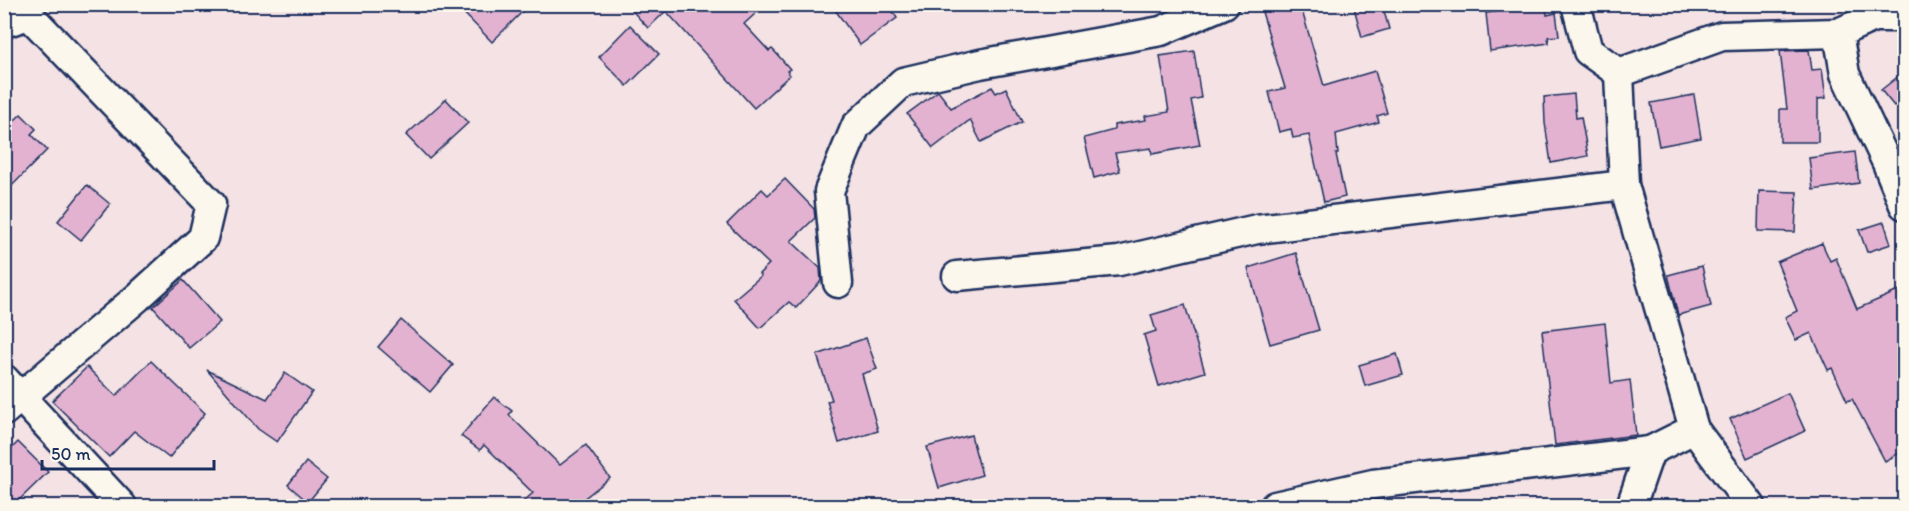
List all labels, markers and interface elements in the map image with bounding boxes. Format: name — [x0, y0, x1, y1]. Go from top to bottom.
scale bar — [42, 433, 214, 471]
text: 50 m — [51, 443, 91, 465]

